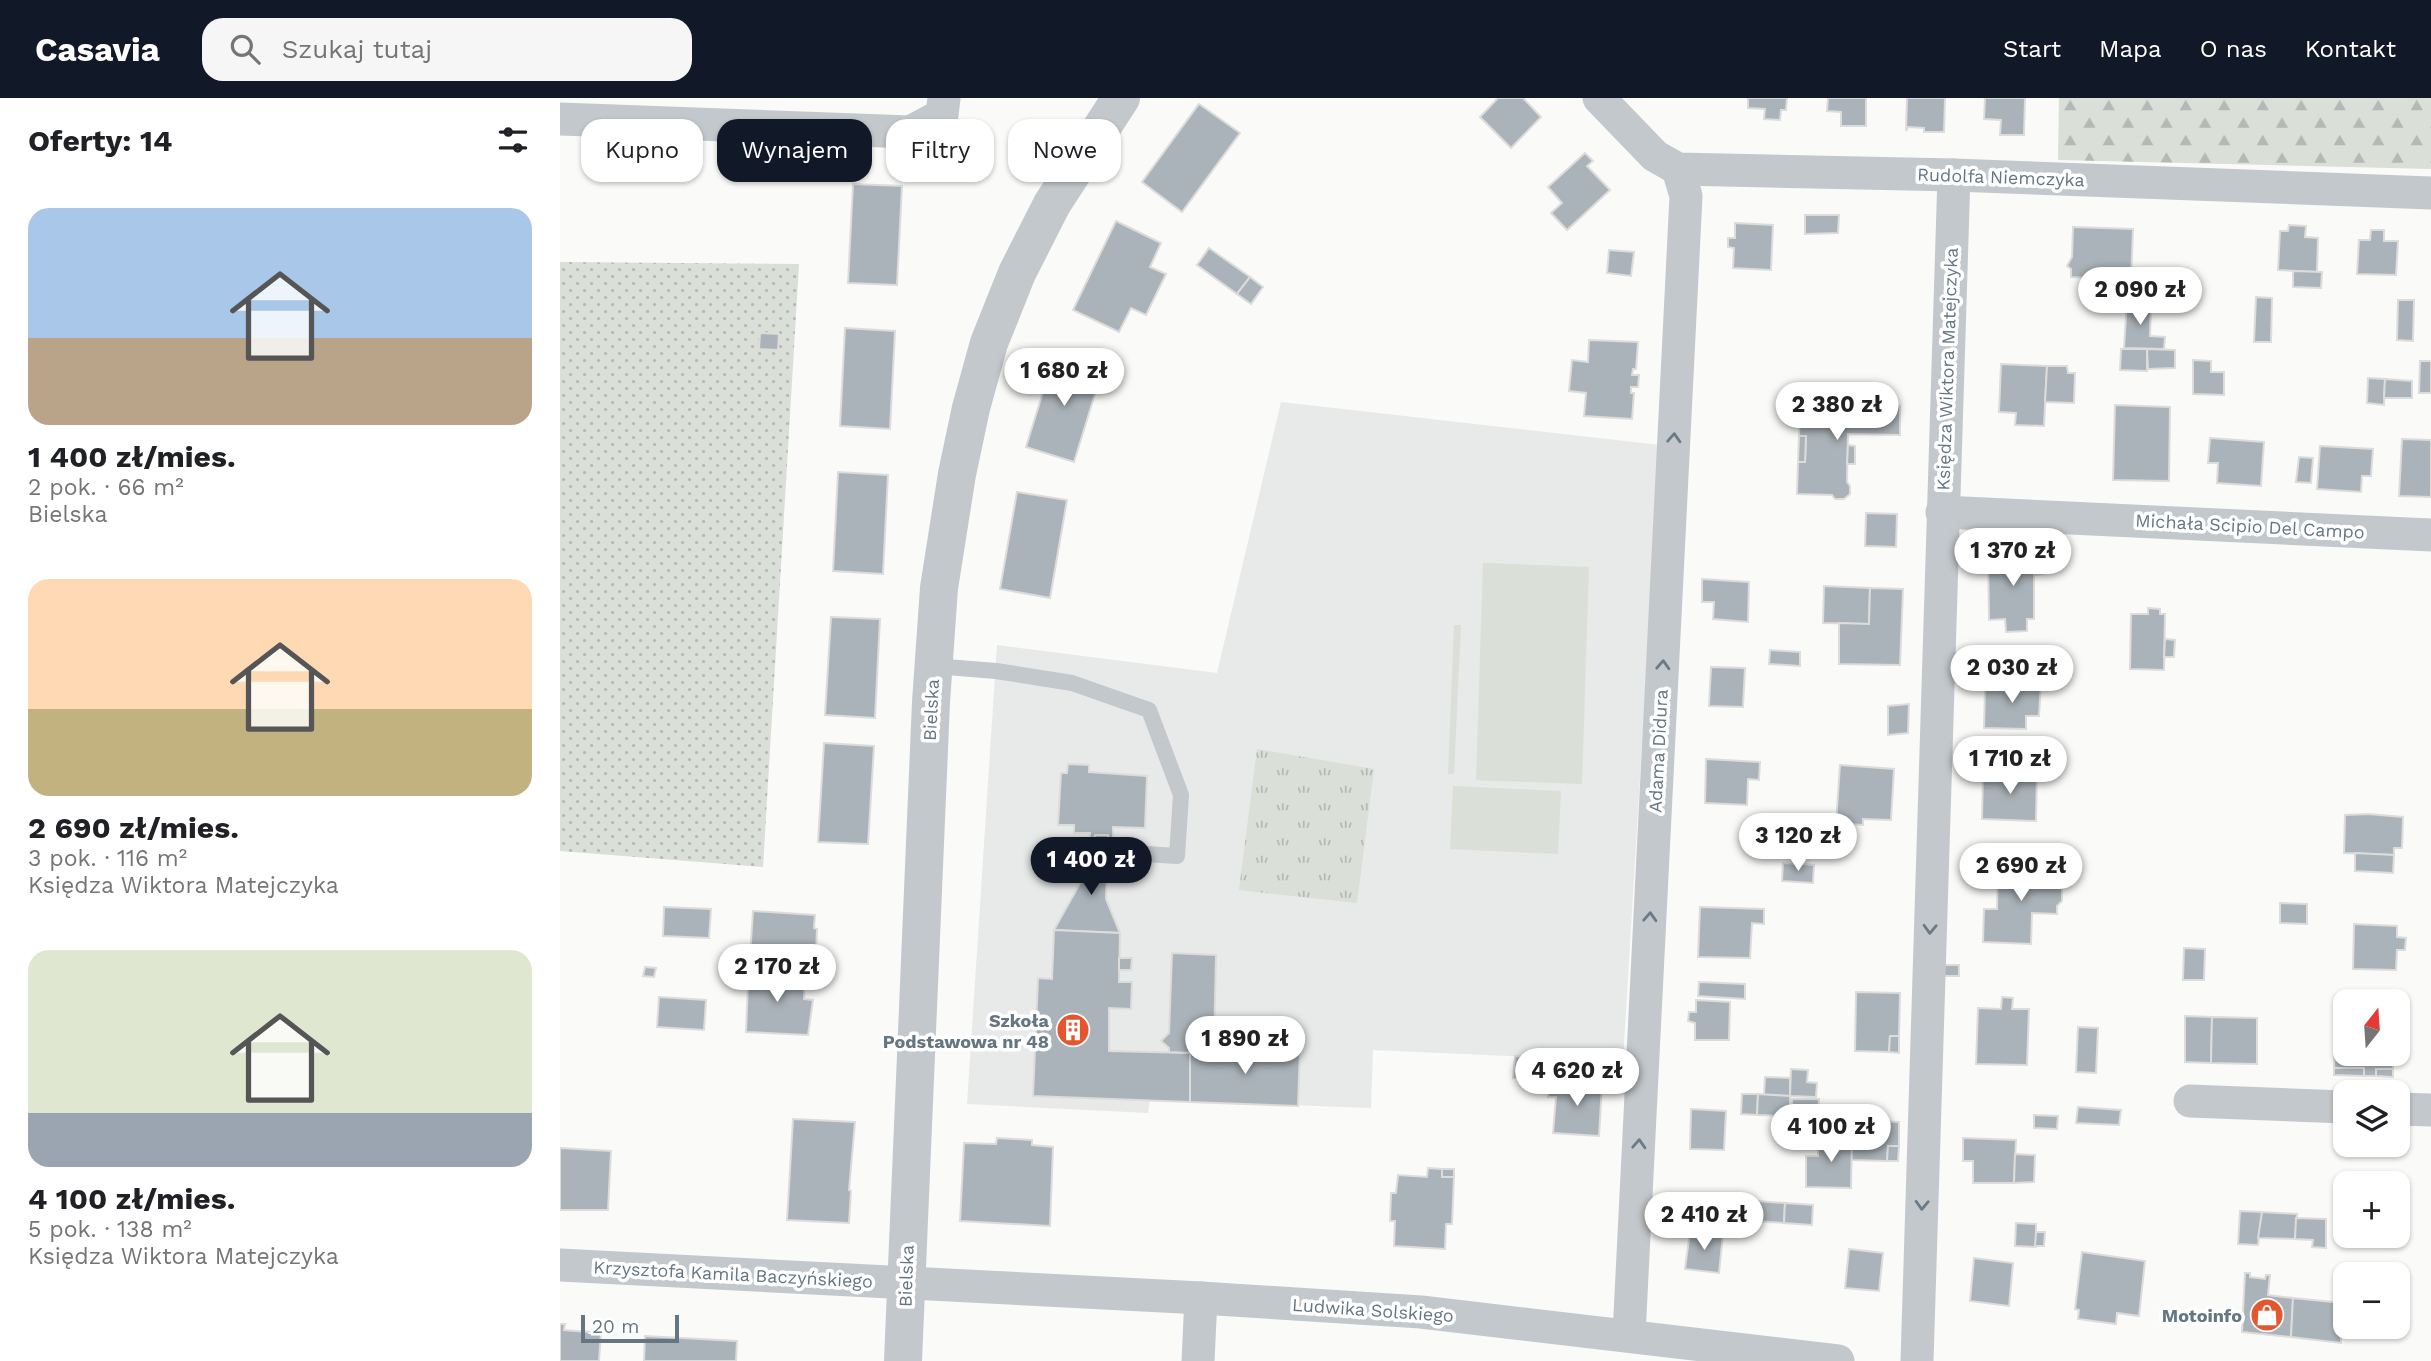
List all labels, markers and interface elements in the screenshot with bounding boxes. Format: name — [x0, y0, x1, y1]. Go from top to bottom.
search box — [202, 18, 692, 81]
text: Casavia — [35, 30, 160, 69]
icon: search — [226, 30, 264, 68]
text: Szukaj tutaj — [282, 34, 432, 64]
text: Start — [2003, 35, 2061, 63]
text: Mapa — [2099, 35, 2162, 63]
text: O nas — [2200, 35, 2267, 63]
text: Kontakt — [2305, 35, 2396, 63]
chip: Kupno — [581, 119, 703, 182]
chip: Wynajem — [717, 119, 872, 182]
chip: Filtry — [886, 119, 994, 182]
chip: Nowe — [1008, 119, 1121, 182]
icon: filters — [494, 121, 532, 159]
text: Oferty: 14 — [28, 123, 172, 158]
street label: Rudolfa Niemczyka — [1917, 164, 2085, 190]
street label: Księdza Wiktora Matejczyka — [1932, 247, 1962, 491]
icon: home — [217, 253, 343, 379]
pin: 2 090 zł — [2068, 268, 2212, 327]
text: 2 090 zł — [2094, 276, 2186, 303]
pin: 1 680 zł — [992, 348, 1136, 408]
text: 1 680 zł — [1020, 357, 1108, 384]
pin: 2 380 zł — [1765, 382, 1909, 442]
text: 2 380 zł — [1792, 391, 1882, 418]
one-way arrow — [1666, 432, 1681, 443]
text: 1 400 zł/mies. — [28, 439, 236, 474]
text: 2 pok. · 66 m² — [28, 474, 184, 501]
text: Bielska — [28, 501, 107, 528]
street label: Michała Scipio Del Campo — [2135, 510, 2365, 542]
pin: 1 370 zł — [1941, 528, 2085, 588]
text: 1 370 zł — [1970, 537, 2056, 564]
icon: home — [217, 624, 343, 750]
pin: 2 030 zł — [1940, 646, 2084, 705]
text: 2 030 zł — [1966, 654, 2058, 681]
one-way arrow — [1655, 660, 1670, 671]
street label: Bielska — [919, 678, 943, 742]
street label: Adama Didura — [1644, 689, 1672, 813]
pin: 1 710 zł — [1938, 736, 2082, 796]
text: 1 710 zł — [1969, 745, 2051, 772]
text: 2 690 zł/mies. — [28, 810, 239, 845]
pin: 3 120 zł — [1726, 814, 1870, 873]
text: 3 120 zł — [1755, 822, 1841, 849]
pin: 1 400 zł — [1019, 838, 1163, 897]
pin: 2 690 zł — [1949, 844, 2093, 903]
text: 3 pok. · 116 m² — [28, 845, 187, 872]
text: 1 400 zł — [1047, 846, 1135, 873]
text: 2 690 zł — [1975, 852, 2067, 879]
text: Księdza Wiktora Matejczyka — [28, 872, 339, 899]
one-way arrow — [1642, 911, 1657, 922]
one-way arrow — [1922, 924, 1938, 935]
pin: 2 170 zł — [705, 944, 849, 1004]
text: 2 170 zł — [734, 953, 820, 980]
north arrow — [2333, 989, 2410, 1066]
map controls — [2333, 989, 2410, 1339]
icon: home — [217, 995, 343, 1121]
place label: Szkoła Podstawowa nr 48 — [883, 1010, 1050, 1052]
building icon: Szkoła Podstawowa nr 48 — [1054, 1011, 1092, 1049]
pin: 1 890 zł — [1173, 1016, 1317, 1076]
text: 1 890 zł — [1201, 1025, 1289, 1052]
pin: 4 620 zł — [1505, 1048, 1649, 1108]
text: 4 620 zł — [1531, 1057, 1623, 1084]
button: layers — [2333, 1080, 2410, 1157]
pin: 4 100 zł — [1759, 1104, 1903, 1164]
text: 4 100 zł — [1787, 1113, 1875, 1140]
one-way arrow — [1631, 1138, 1646, 1149]
button: + — [2333, 1171, 2410, 1248]
text: 4 100 zł/mies. — [28, 1181, 235, 1216]
pin: 2 410 zł — [1632, 1192, 1776, 1252]
one-way arrow — [1914, 1200, 1929, 1211]
text: 2 410 zł — [1661, 1201, 1747, 1228]
text: 5 pok. · 138 m² — [28, 1216, 192, 1243]
text: Księdza Wiktora Matejczyka — [28, 1243, 339, 1270]
street label: Bielska — [894, 1245, 918, 1307]
street label: Krzysztofa Kamila Baczyńskiego — [593, 1256, 873, 1292]
button: − — [2333, 1262, 2410, 1339]
street label: Ludwika Solskiego — [1292, 1294, 1454, 1326]
shop icon: Motoinfo — [2248, 1296, 2286, 1334]
place label: Motoinfo — [2162, 1305, 2242, 1326]
scale bar — [581, 1312, 679, 1344]
text: 20 m — [592, 1315, 639, 1338]

